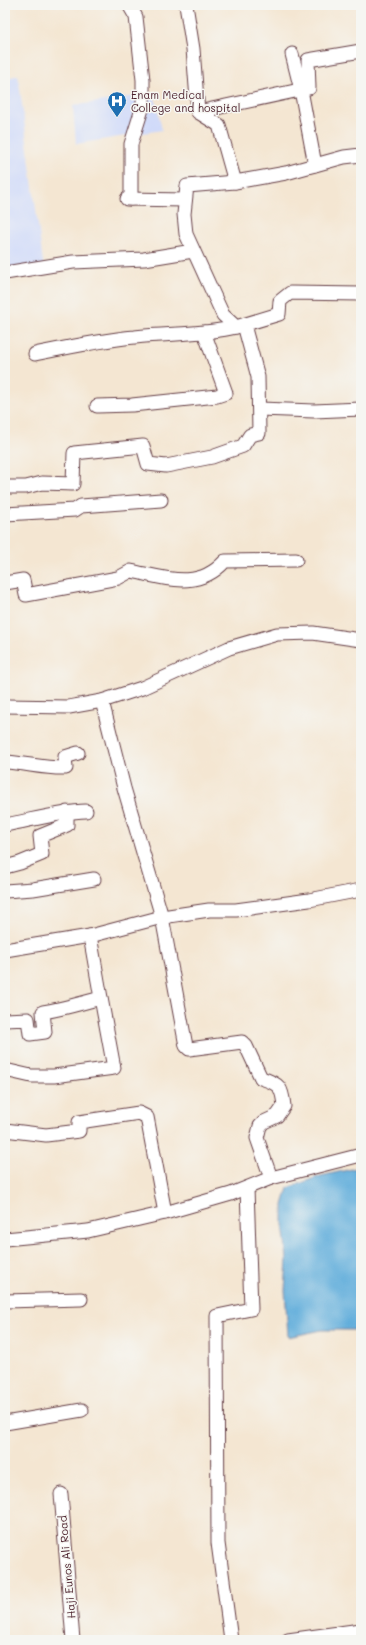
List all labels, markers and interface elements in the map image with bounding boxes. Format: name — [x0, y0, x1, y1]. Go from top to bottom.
place label: Enam Medical College and hospital — [131, 87, 241, 115]
hospital icon: Enam Medical College and hospital — [106, 90, 128, 118]
street label: Haji Eunos Ali Road — [55, 1515, 78, 1619]

